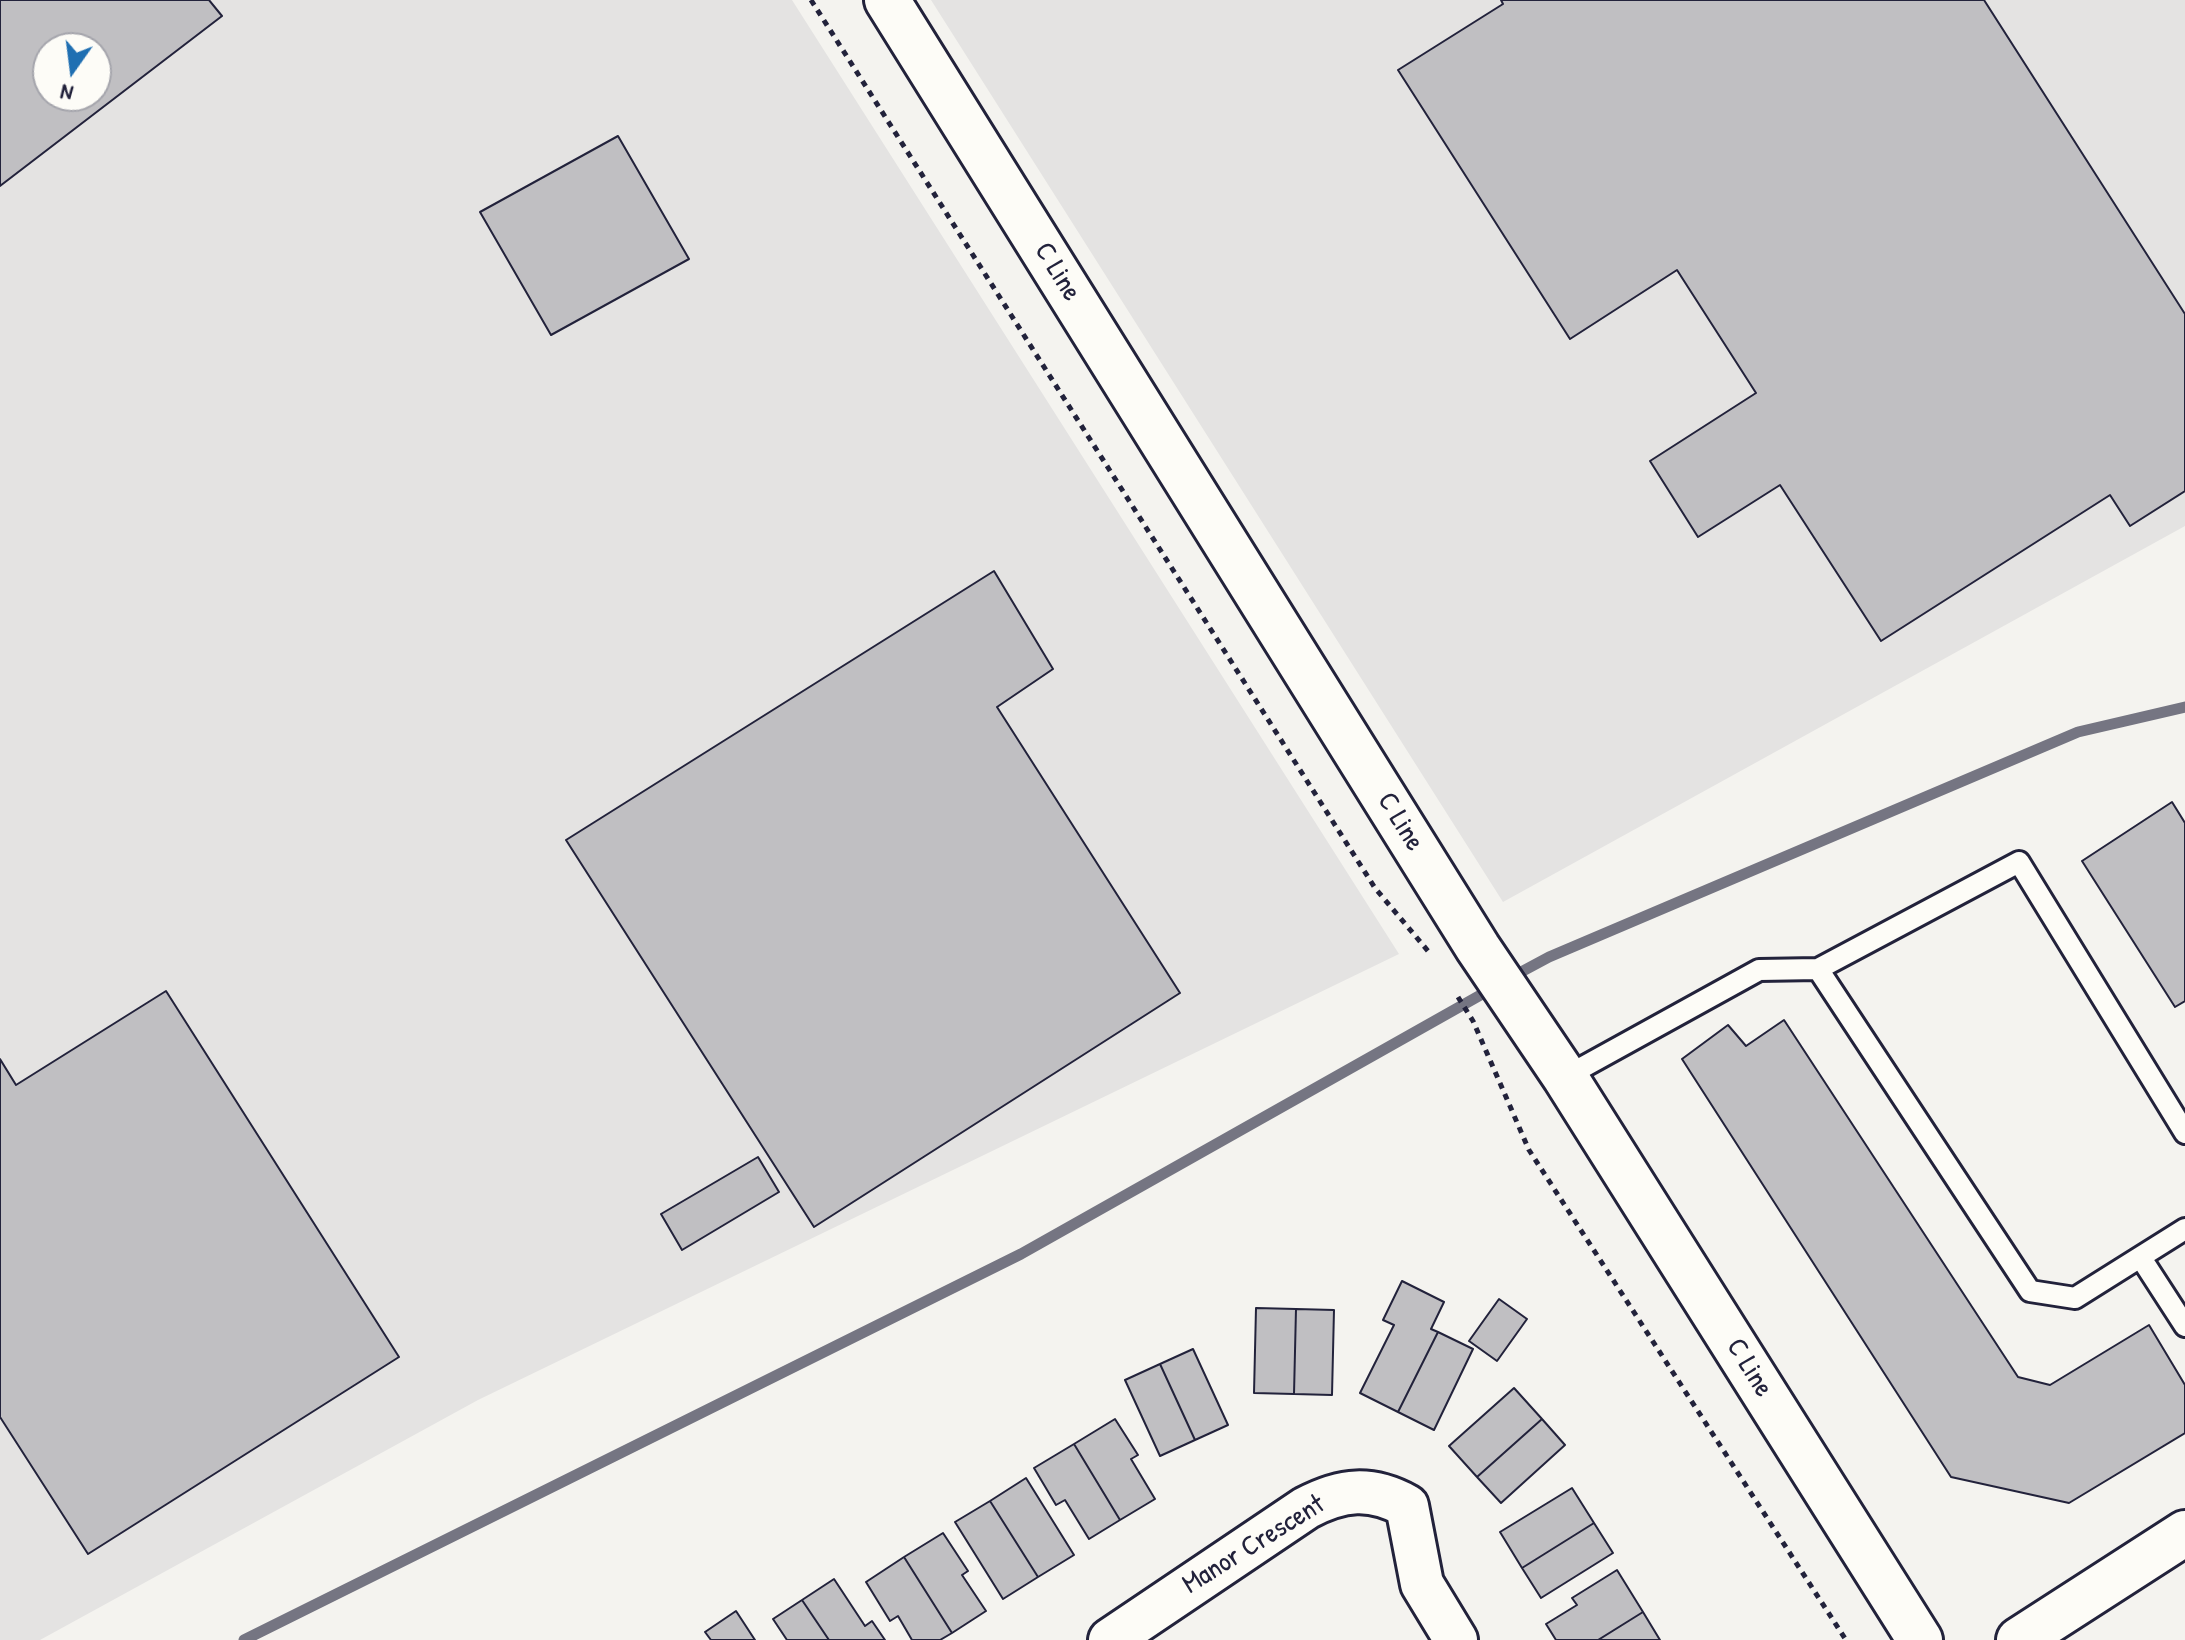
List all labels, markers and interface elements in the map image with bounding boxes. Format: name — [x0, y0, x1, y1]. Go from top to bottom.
north arrow — [32, 32, 112, 112]
text: N — [57, 77, 76, 109]
street label: C Line — [1026, 237, 1088, 307]
street label: C Line — [1369, 787, 1431, 857]
street label: C Line — [1718, 1333, 1780, 1403]
street label: Manor Crescent — [1177, 1488, 1331, 1602]

